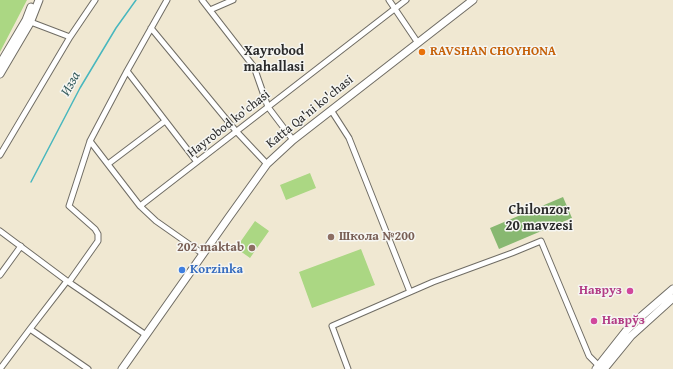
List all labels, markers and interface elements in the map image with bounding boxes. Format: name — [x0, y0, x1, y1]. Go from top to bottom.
district label: Xayrobod mahallasi — [244, 43, 304, 76]
place label: RAVSHAN CHOYHONA — [430, 44, 556, 60]
marker: RAVSHAN CHOYHONA — [417, 47, 427, 57]
water label: Изза — [58, 69, 84, 99]
street label: Katta Qa'ni ko'chasi — [263, 72, 357, 152]
street label: Hayrobod ko'chasi — [185, 87, 273, 161]
district label: Chilonzor 20 mavzesi — [505, 202, 573, 234]
place label: Школа №200 — [339, 229, 415, 245]
marker: Школа №200 — [326, 232, 336, 242]
place label: 202 maktab — [177, 240, 244, 256]
marker: 202 maktab — [247, 243, 257, 253]
place label: Korzinka — [190, 262, 243, 278]
marker: Korzinka — [177, 265, 187, 275]
place label: Навруз — [579, 283, 622, 299]
marker: Навруз — [625, 286, 635, 296]
place label: Наврўз — [602, 313, 645, 329]
marker: Наврўз — [589, 316, 599, 326]

